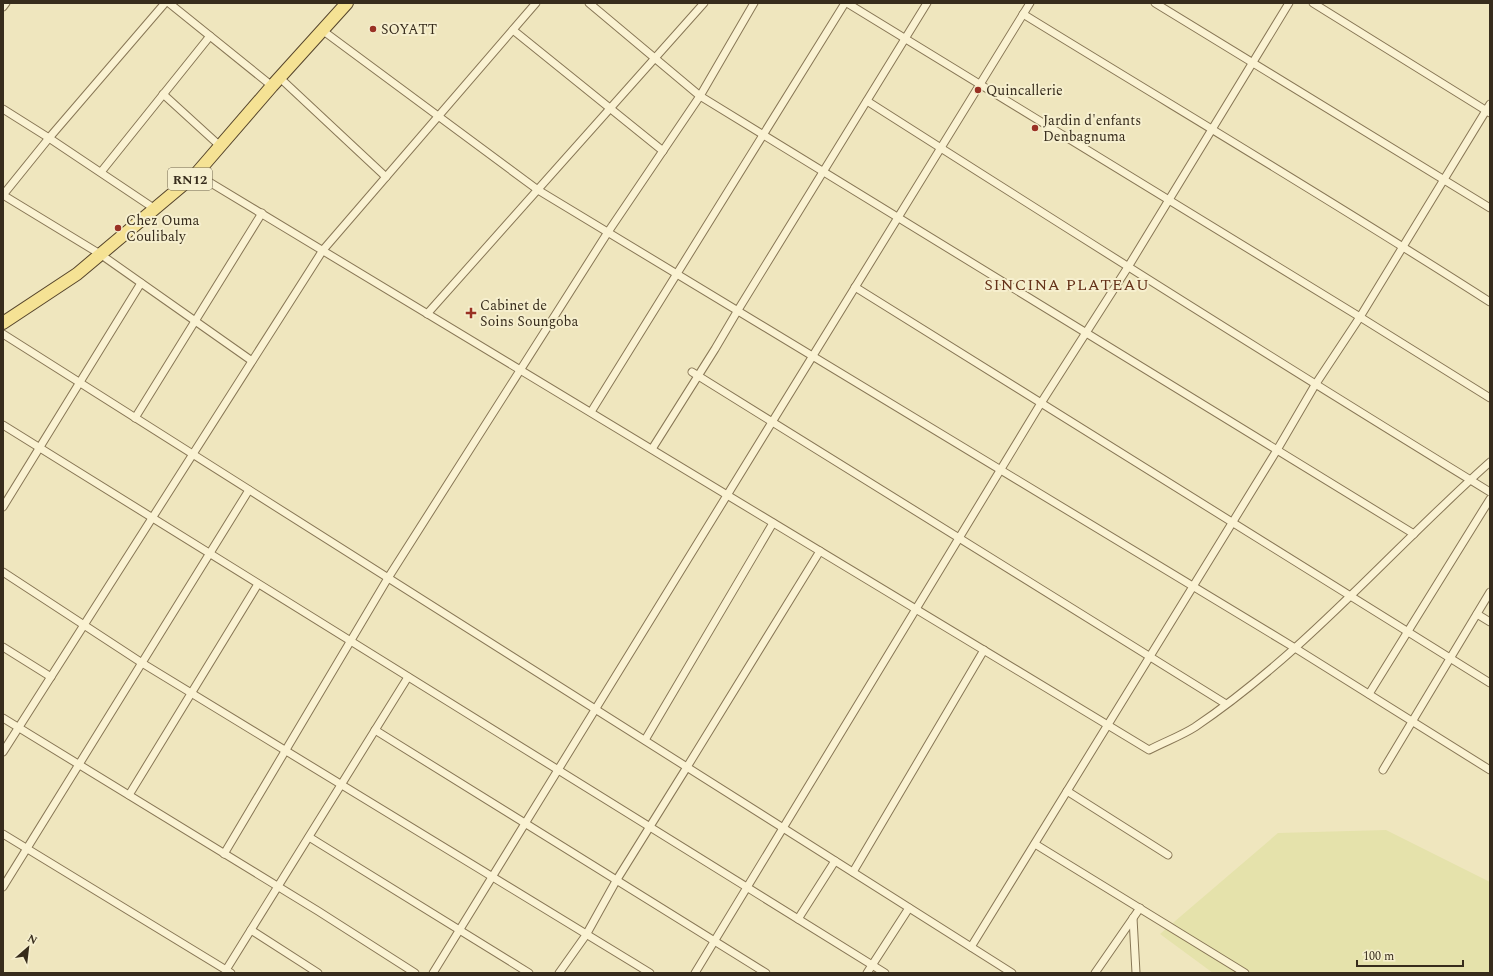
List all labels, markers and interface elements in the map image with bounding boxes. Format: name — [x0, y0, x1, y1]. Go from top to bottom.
place label: SOYATT — [381, 19, 437, 40]
marker: SOYATT — [368, 24, 378, 34]
place label: Quincallerie — [986, 80, 1063, 101]
marker: Quincallerie — [973, 85, 983, 95]
place label: Jardin d'enfants Denbagnuma — [1043, 110, 1141, 147]
marker: Jardin d'enfants Denbagnuma — [1030, 123, 1040, 133]
road number: RN12 — [168, 168, 212, 190]
place label: Chez Ouma Coulibaly — [126, 210, 199, 247]
marker: Chez Ouma Coulibaly — [113, 223, 123, 233]
district label: SINCINA PLATEAU — [984, 273, 1150, 297]
place label: Cabinet de Soins Soungoba — [480, 295, 578, 332]
marker: Cabinet de Soins Soungoba — [465, 307, 477, 319]
north arrow — [8, 928, 48, 968]
text: N — [25, 930, 40, 949]
scale bar — [1357, 942, 1463, 968]
text: 100 m — [1363, 947, 1394, 966]

